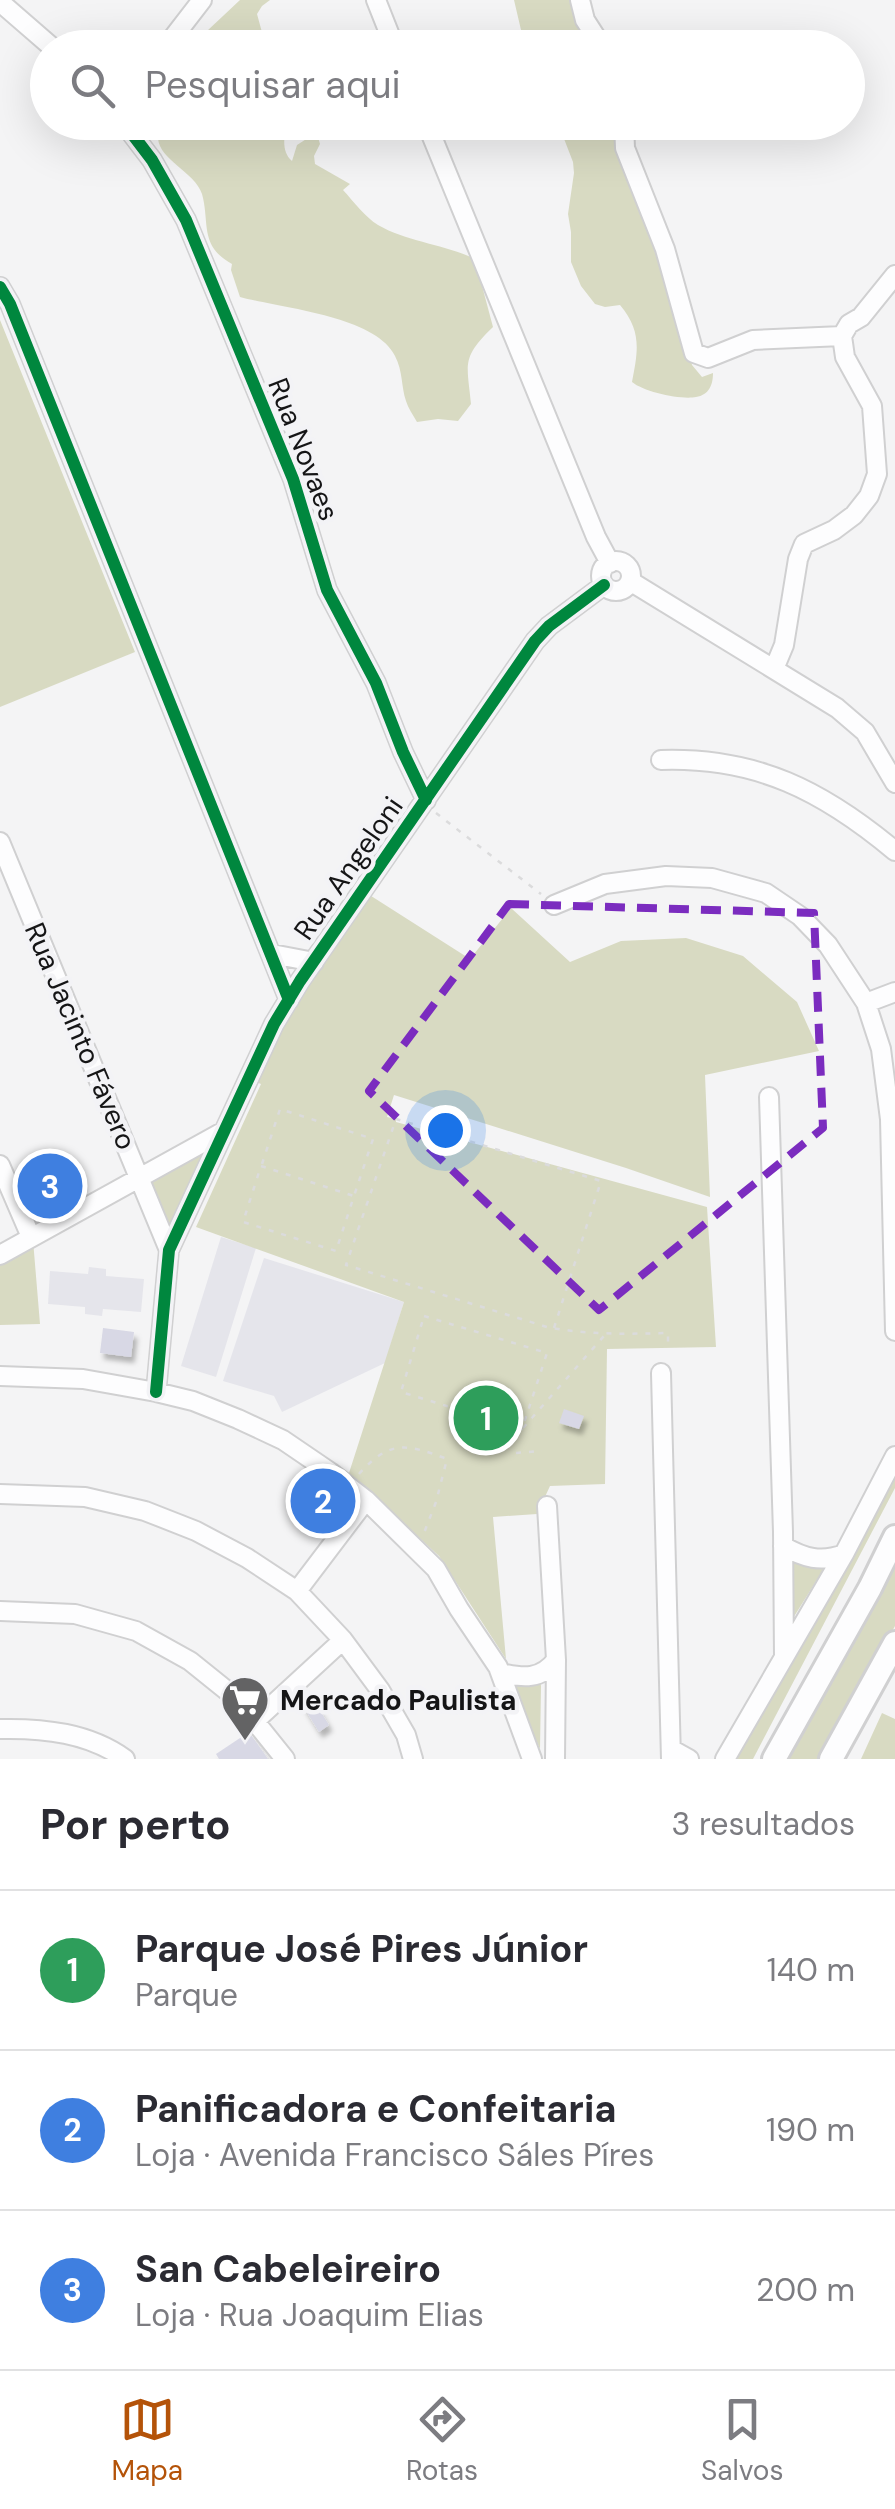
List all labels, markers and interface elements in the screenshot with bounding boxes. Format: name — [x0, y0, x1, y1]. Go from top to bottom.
search box — [30, 30, 865, 140]
icon: search — [65, 58, 120, 113]
text: Pesquisar aqui — [145, 60, 401, 110]
street label: Rua Novaes — [259, 373, 348, 526]
street label: Rua Angeloni — [285, 789, 411, 947]
street label: Rua Jacinto Fávero — [16, 917, 145, 1155]
your location — [420, 1105, 471, 1156]
pin: 3 — [18, 1148, 82, 1224]
pin: 1 — [454, 1380, 518, 1456]
pin: 2 — [290, 1464, 356, 1538]
supermarket icon: Mercado Paulista — [219, 1674, 271, 1742]
place label: Mercado Paulista — [280, 1682, 516, 1719]
text: Por perto — [40, 1797, 231, 1852]
text: 3 resultados — [672, 1803, 855, 1845]
text: Parque José Pires Júnior — [135, 1924, 588, 1974]
text: 1 — [67, 1949, 78, 1991]
text: 140 m — [767, 1949, 855, 1991]
text: Parque — [135, 1974, 238, 2016]
text: Panificadora e Confeitaria — [135, 2084, 617, 2134]
text: 2 — [63, 2109, 82, 2151]
text: 190 m — [766, 2109, 855, 2151]
text: Loja · Avenida Francisco Sáles Píres — [135, 2134, 654, 2176]
text: San Cabeleireiro — [135, 2244, 441, 2294]
text: 3 — [63, 2269, 82, 2311]
text: 200 m — [756, 2269, 855, 2311]
text: Loja · Rua Joaquim Elias — [135, 2294, 484, 2336]
tab: Mapa — [111, 2392, 183, 2489]
tab: Rotas — [406, 2392, 478, 2489]
tab: Salvos — [701, 2392, 784, 2489]

